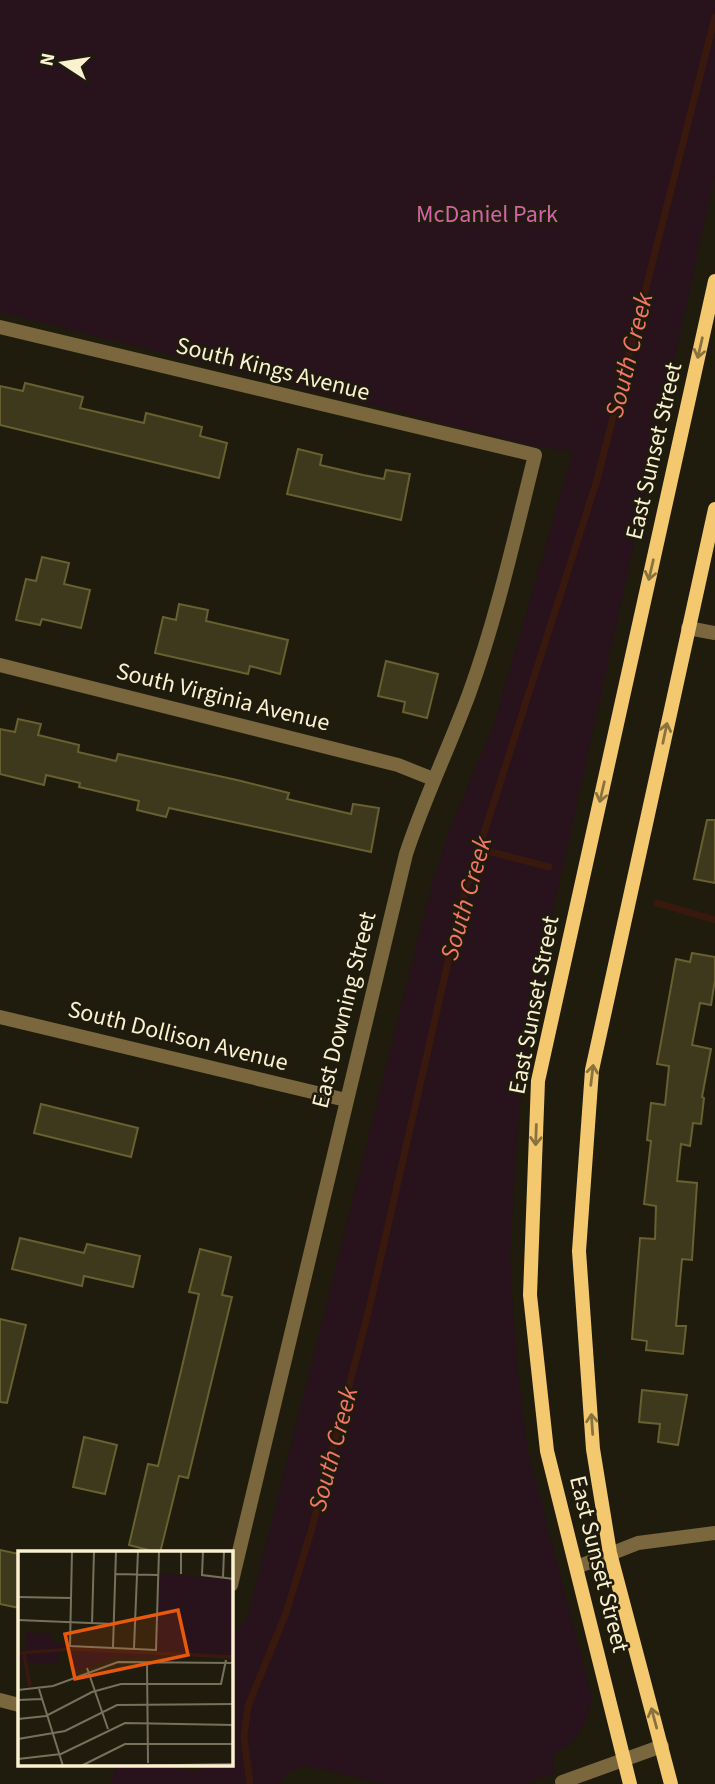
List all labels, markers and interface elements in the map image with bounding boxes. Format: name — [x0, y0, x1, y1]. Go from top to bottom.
north arrow — [28, 28, 98, 98]
text: N — [33, 51, 62, 69]
park label: McDaniel Park — [416, 197, 558, 232]
water label: South Creek — [596, 288, 663, 421]
street label: South Kings Avenue — [172, 328, 374, 410]
one-way arrow — [693, 336, 706, 358]
street label: East Sunset Street — [617, 359, 691, 543]
one-way arrow — [644, 558, 657, 581]
street label: South Virginia Avenue — [112, 654, 334, 740]
one-way arrow — [659, 722, 673, 745]
one-way arrow — [594, 780, 608, 803]
water label: South Creek — [431, 831, 502, 964]
street label: East Downing Street — [303, 908, 385, 1112]
street label: East Sunset Street — [500, 913, 568, 1097]
street label: South Dollison Avenue — [64, 992, 292, 1080]
one-way arrow — [586, 1064, 599, 1087]
one-way arrow — [529, 1123, 542, 1146]
water label: South Creek — [299, 1382, 368, 1515]
one-way arrow — [585, 1413, 598, 1436]
street label: East Sunset Street — [560, 1472, 638, 1656]
inset map — [18, 1551, 233, 1766]
one-way arrow — [647, 1707, 660, 1729]

